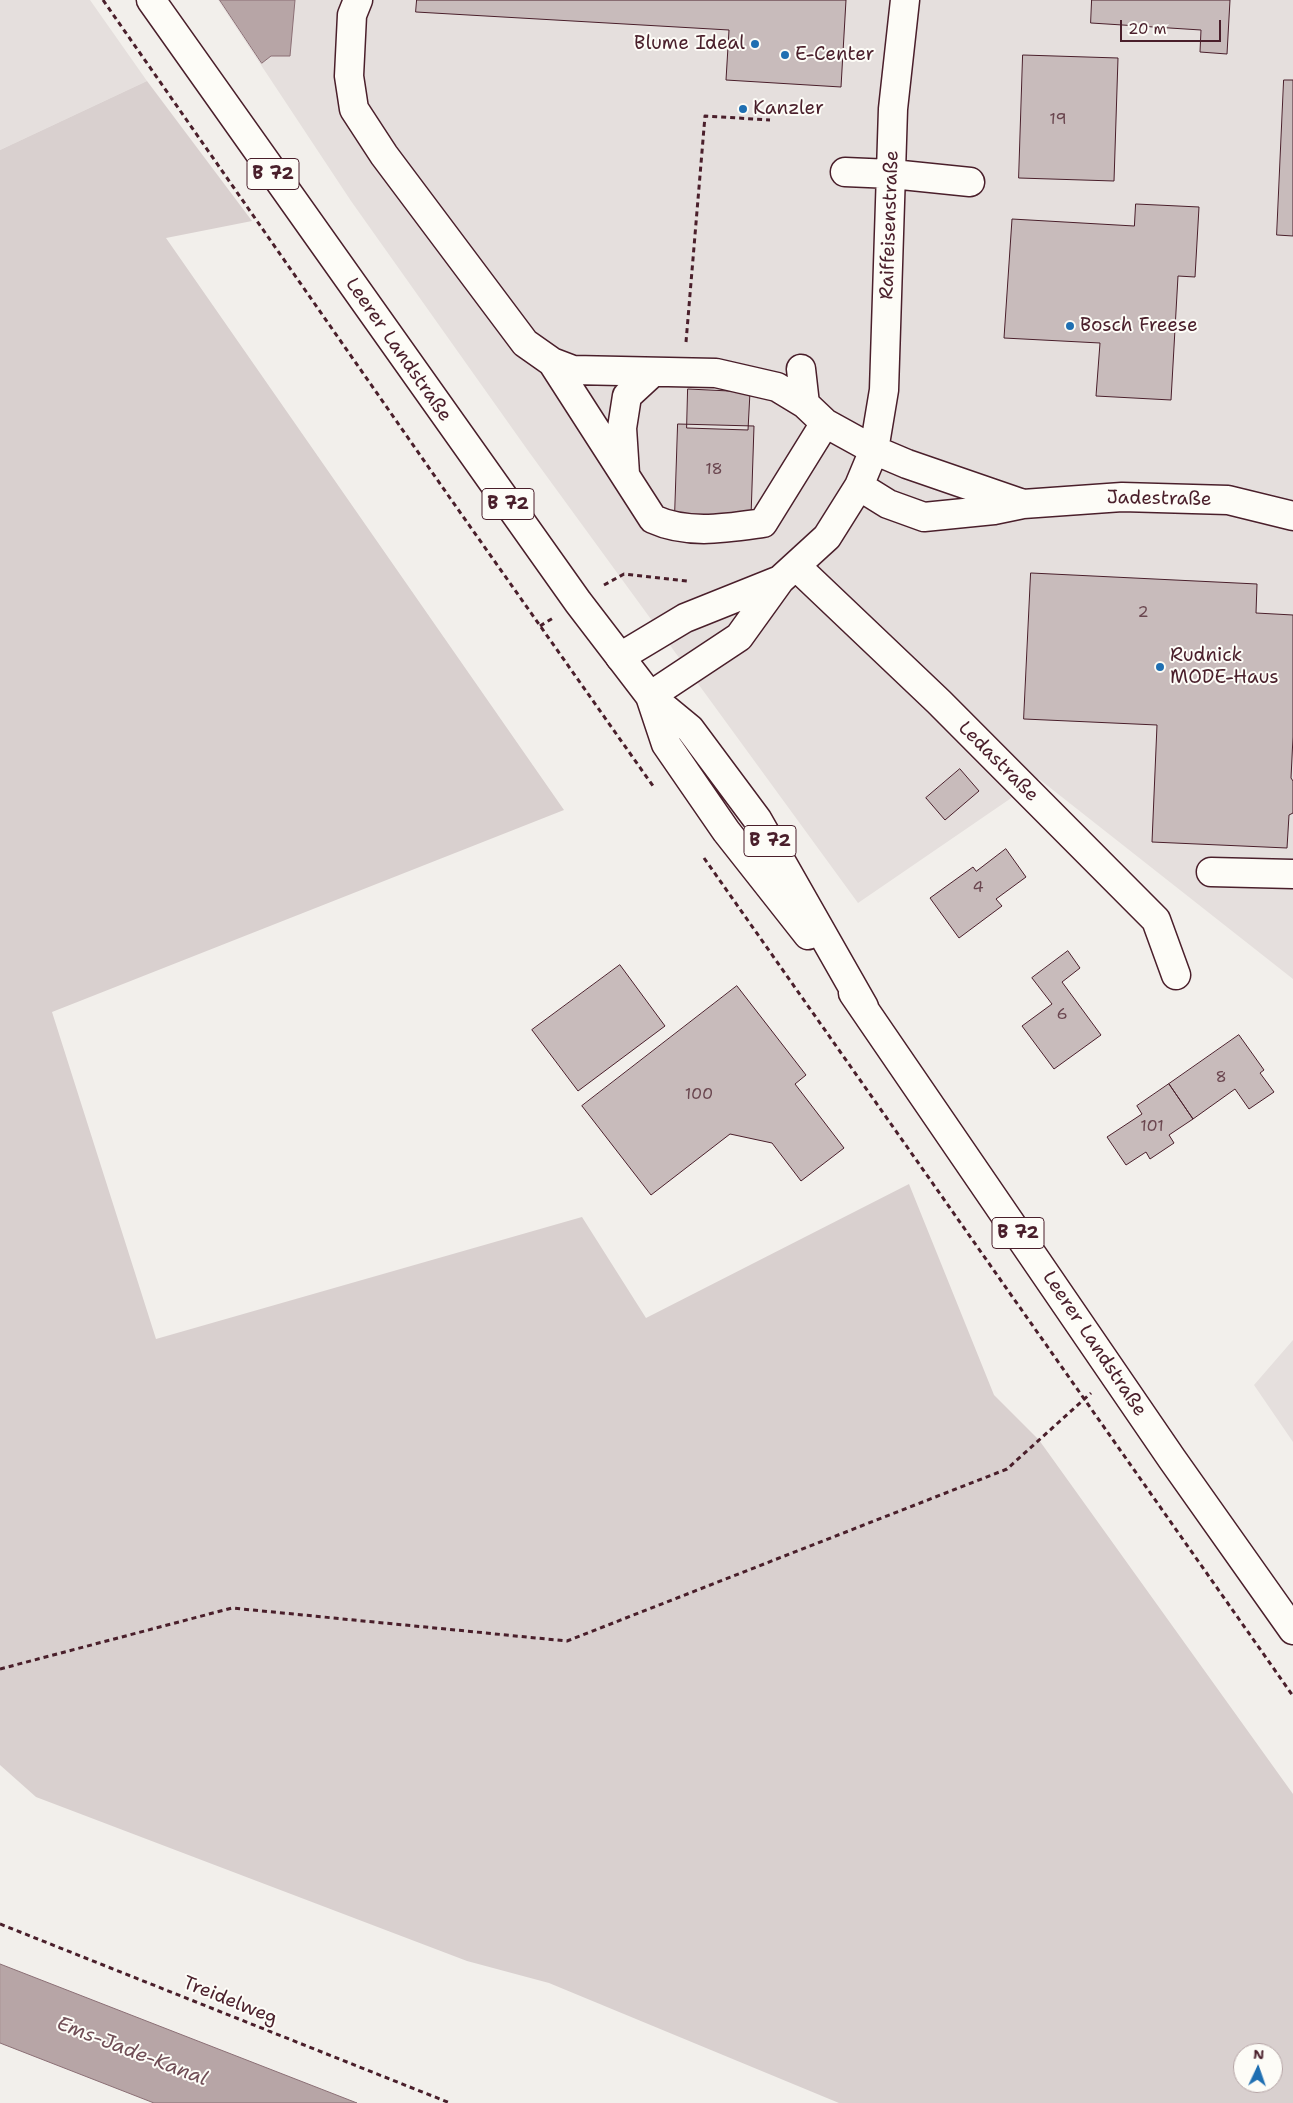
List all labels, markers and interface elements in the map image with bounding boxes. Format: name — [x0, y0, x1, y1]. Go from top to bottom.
scale bar — [1123, 10, 1224, 42]
text: 20 m — [1128, 19, 1167, 39]
place label: Blume Ideal — [634, 33, 745, 55]
marker: Blume Ideal — [749, 38, 761, 50]
place label: E-Center — [795, 44, 875, 66]
marker: E-Center — [779, 49, 791, 61]
place label: Kanzler — [753, 98, 824, 120]
marker: Kanzler — [737, 103, 749, 115]
house number: 19 — [1049, 110, 1067, 130]
street label: Raiffeisenstraße — [876, 150, 904, 300]
road number: B 72 — [247, 158, 299, 190]
street label: Leerer Landstraße — [340, 274, 456, 426]
place label: Bosch Freese — [1080, 315, 1198, 337]
marker: Bosch Freese — [1064, 320, 1076, 332]
house number: 18 — [705, 460, 723, 480]
street label: Jadestraße — [1106, 487, 1212, 511]
road number: B 72 — [482, 488, 534, 520]
house number: 2 — [1137, 603, 1149, 623]
place label: Rudnick MODE-Haus — [1170, 645, 1279, 689]
marker: Rudnick MODE-Haus — [1154, 661, 1166, 673]
street label: Ledastraße — [953, 717, 1043, 807]
road number: B 72 — [744, 826, 796, 856]
house number: 4 — [972, 878, 984, 898]
house number: 6 — [1056, 1005, 1068, 1025]
house number: 8 — [1215, 1068, 1227, 1088]
house number: 100 — [685, 1085, 713, 1105]
house number: 101 — [1140, 1117, 1164, 1137]
road number: B 72 — [992, 1218, 1044, 1248]
street label: Leerer Landstraße — [1037, 1267, 1151, 1421]
street label: Treidelweg — [179, 1972, 281, 2030]
water label: Ems-Jade-Kanal — [53, 2012, 211, 2092]
north arrow — [1233, 2043, 1283, 2093]
text: N — [1253, 2045, 1265, 2063]

